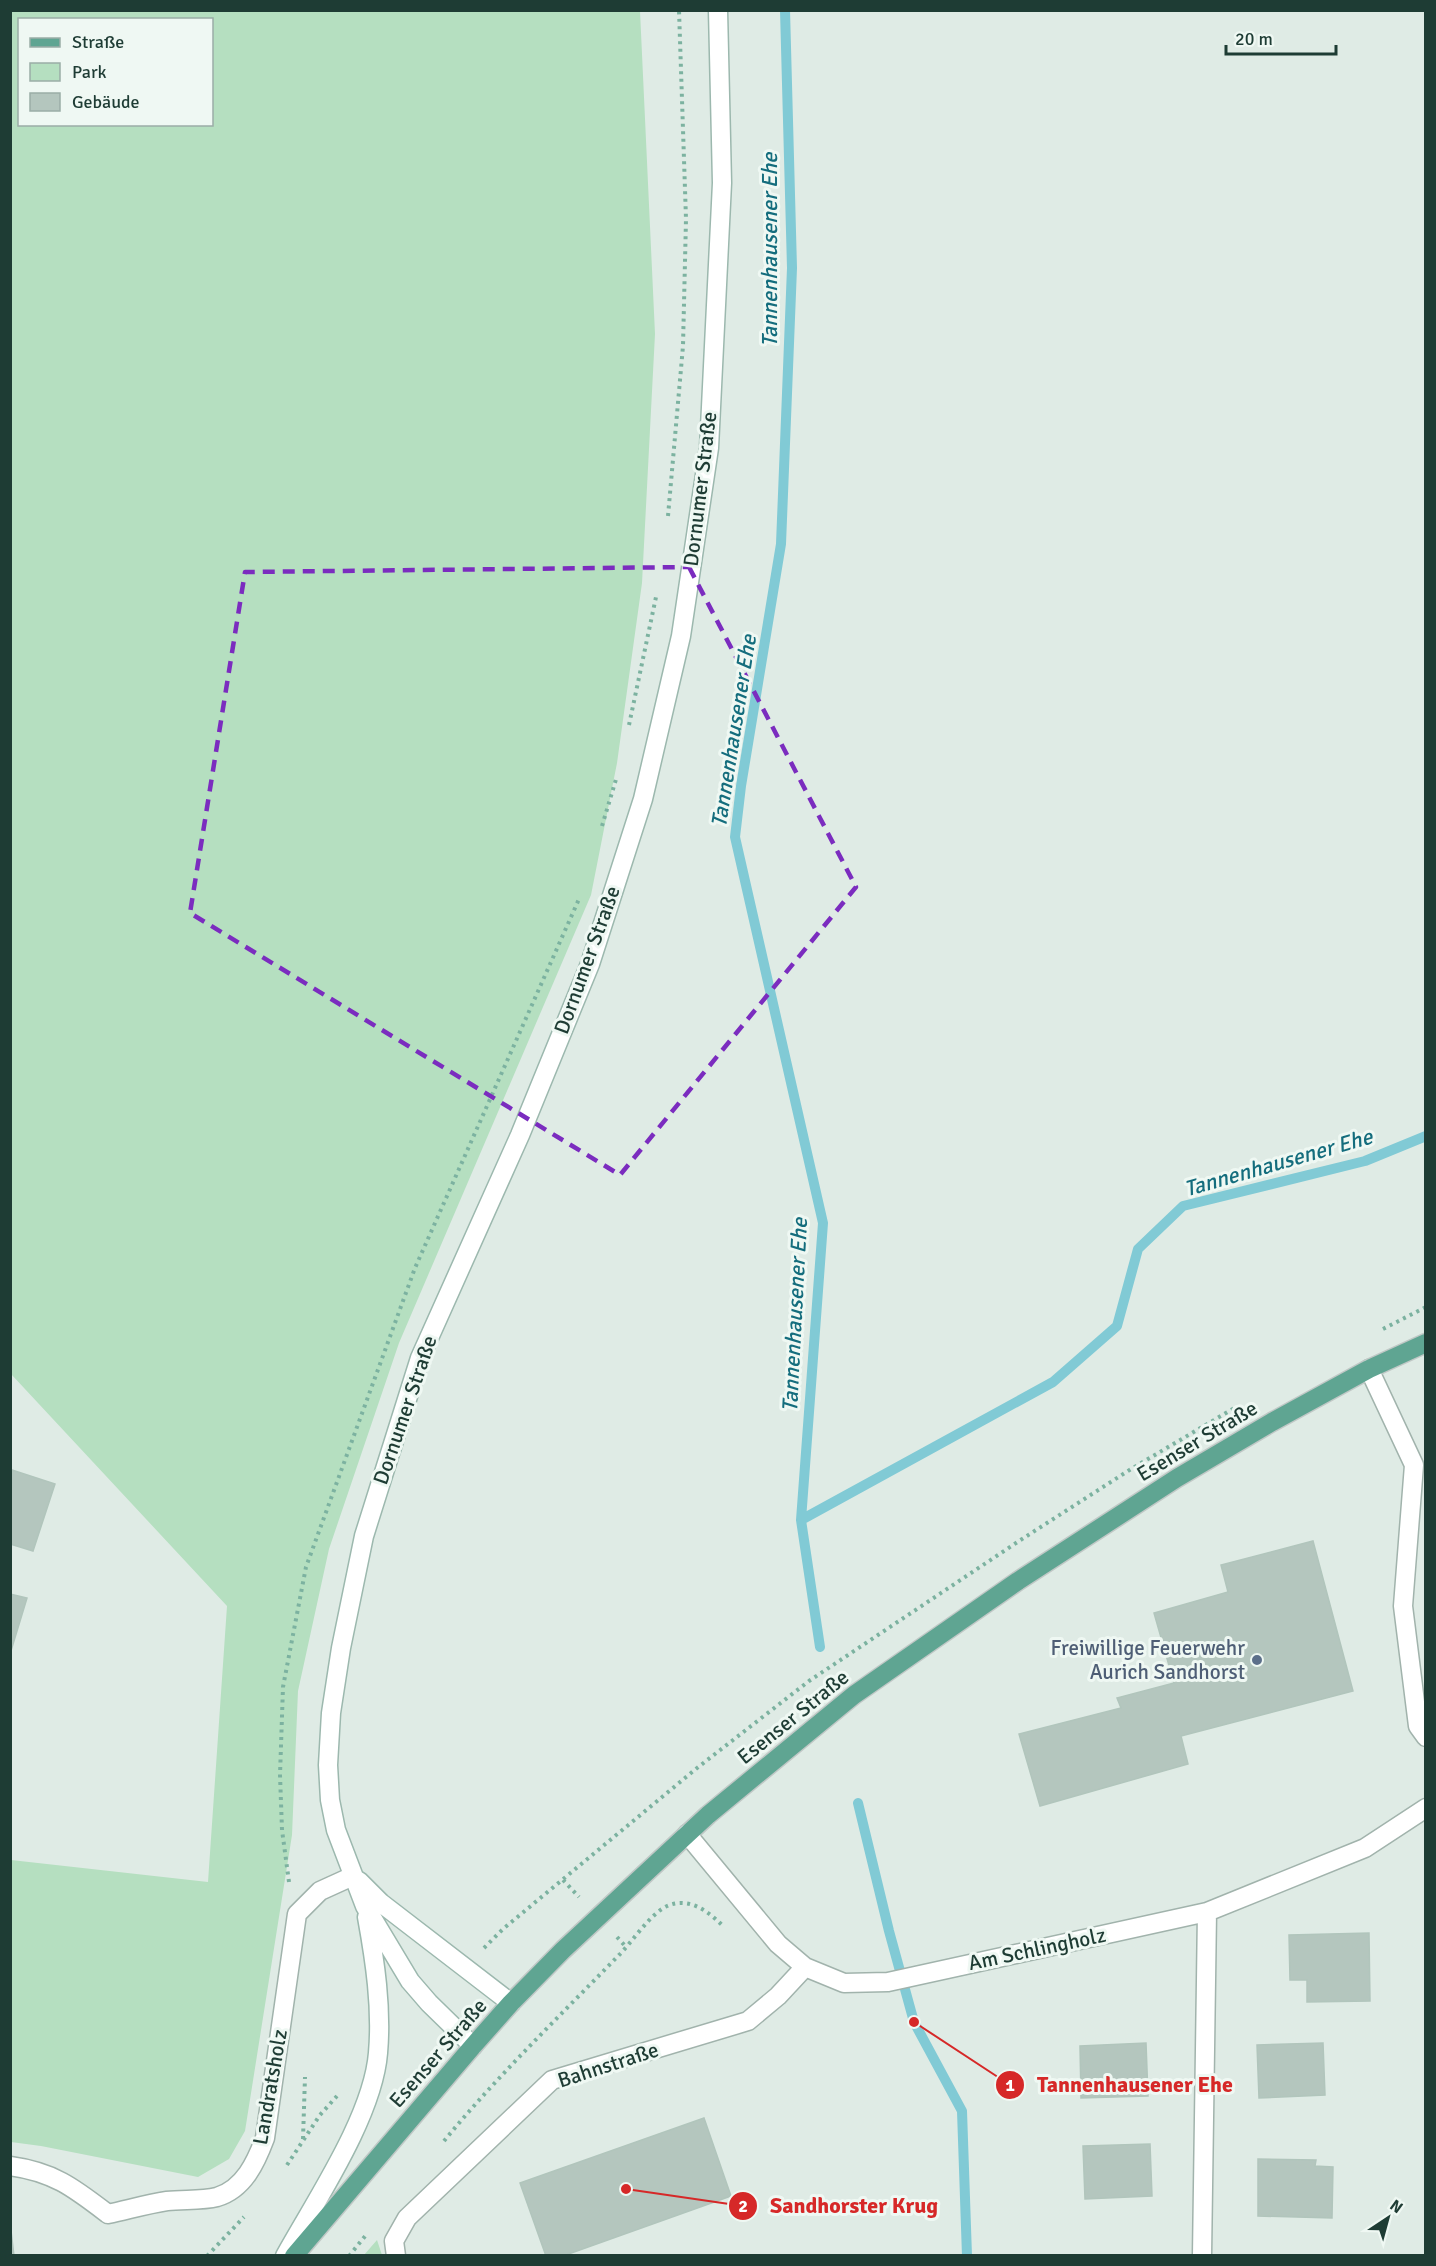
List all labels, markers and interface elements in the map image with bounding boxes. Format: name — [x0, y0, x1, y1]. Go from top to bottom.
legend — [18, 18, 213, 126]
scale bar — [1226, 18, 1336, 56]
text: 20 m — [1235, 28, 1273, 50]
text: Straße — [72, 31, 124, 53]
text: Park — [72, 61, 107, 83]
text: Gebäude — [72, 91, 140, 113]
water label: Tannenhausener Ehe — [756, 152, 783, 347]
street label: Dornumer Straße — [678, 410, 722, 568]
water label: Tannenhausener Ehe — [705, 632, 762, 829]
street label: Dornumer Straße — [548, 882, 626, 1038]
water label: Tannenhausener Ehe — [1181, 1122, 1376, 1202]
water label: Tannenhausener Ehe — [776, 1216, 813, 1413]
street label: Dornumer Straße — [367, 1332, 443, 1488]
street label: Esenser Straße — [1132, 1395, 1262, 1487]
place label: Freiwillige Feuerwehr Aurich Sandhorst — [1051, 1635, 1245, 1685]
marker: Freiwillige Feuerwehr Aurich Sandhorst — [1250, 1653, 1264, 1667]
street label: Esenser Straße — [732, 1664, 854, 1770]
street label: Am Schlingholz — [966, 1922, 1108, 1976]
street label: Esenser Straße — [384, 1993, 492, 2113]
street label: Landratsholz — [247, 2027, 293, 2147]
street label: Bahnstraße — [554, 2036, 662, 2094]
callout: Tannenhausener Ehe — [995, 2065, 1245, 2105]
text: Tannenhausener Ehe — [1037, 2071, 1233, 2098]
text: 1 — [1005, 2074, 1015, 2096]
callout: Sandhorster Krug — [728, 2186, 950, 2226]
north arrow — [1358, 2188, 1418, 2248]
text: Sandhorster Krug — [770, 2192, 938, 2219]
text: 2 — [738, 2195, 748, 2217]
text: N — [1386, 2195, 1407, 2218]

